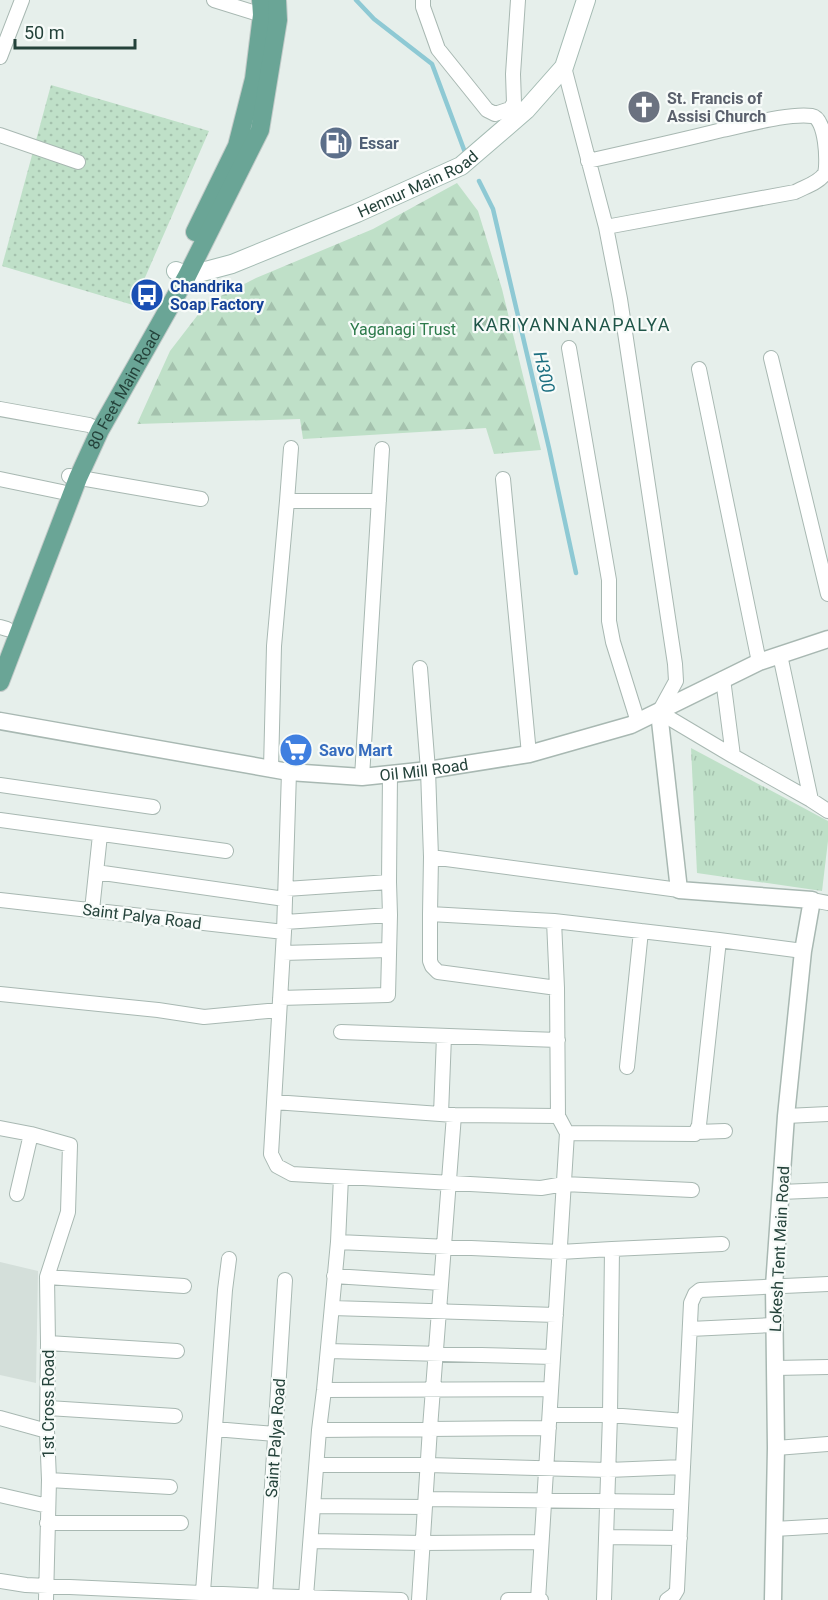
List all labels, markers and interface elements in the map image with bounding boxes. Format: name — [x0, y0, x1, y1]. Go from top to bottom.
scale bar — [15, 12, 135, 50]
text: 50 m — [24, 22, 64, 43]
church icon: St. Francis of Assisi Church — [626, 89, 662, 125]
place label: St. Francis of Assisi Church — [667, 89, 766, 126]
fuel station icon: Essar — [318, 125, 354, 161]
place label: Essar — [359, 134, 399, 153]
street label: Hennur Main Road — [355, 147, 482, 222]
bus stop icon: Chandrika Soap Factory — [129, 277, 165, 313]
place label: Chandrika Soap Factory — [170, 277, 265, 314]
district label: KARIYANNANAPALYA — [473, 314, 671, 335]
park label: Yaganagi Trust — [350, 320, 456, 339]
street label: 80 Feet Main Road — [84, 327, 164, 452]
water label: H300 — [530, 349, 559, 395]
supermarket icon: Savo Mart — [278, 732, 314, 768]
place label: Savo Mart — [319, 741, 393, 760]
street label: Oil Mill Road — [379, 755, 470, 785]
street label: Saint Palya Road — [81, 900, 202, 933]
street label: Lokesh Tent Main Road — [766, 1166, 793, 1333]
street label: 1st Cross Road — [39, 1350, 58, 1458]
street label: Saint Palya Road — [262, 1378, 289, 1498]

